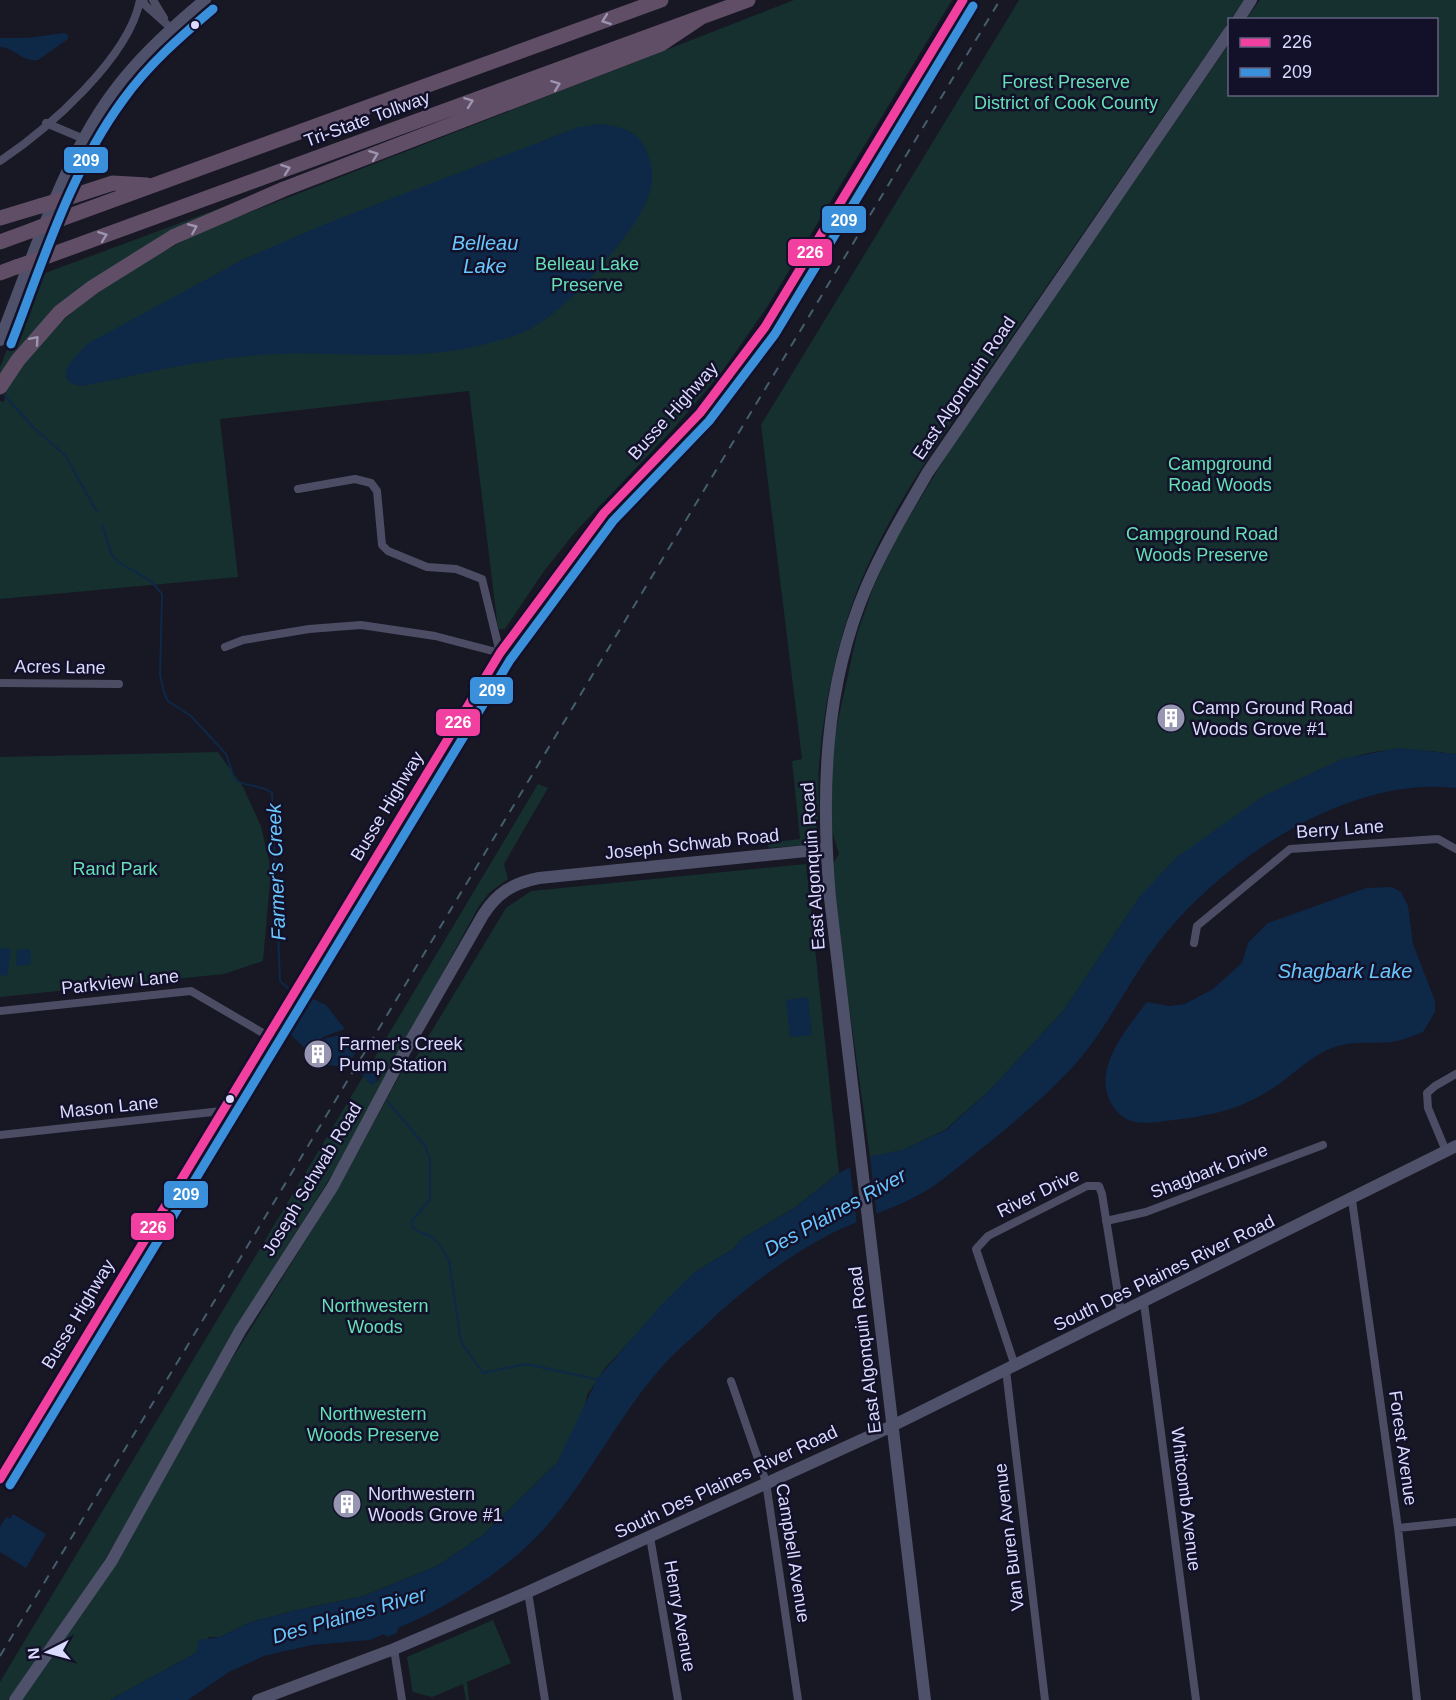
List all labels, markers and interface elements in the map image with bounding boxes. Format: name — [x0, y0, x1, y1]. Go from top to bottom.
one-way arrow — [601, 13, 612, 25]
legend — [1228, 18, 1438, 96]
unlabelled marker — [189, 19, 201, 31]
text: 226 — [1282, 32, 1312, 52]
text: 209 — [1282, 62, 1312, 82]
park label: Forest Preserve District of Cook County — [974, 72, 1158, 113]
one-way arrow — [549, 80, 560, 92]
street label: Tri-State Tollway — [302, 87, 432, 151]
one-way arrow — [463, 97, 474, 109]
line badge: 209 — [63, 146, 109, 174]
one-way arrow — [367, 150, 378, 162]
text: 209 — [73, 152, 99, 169]
one-way arrow — [280, 164, 291, 177]
line badge: 209 — [821, 205, 867, 234]
text: 209 — [831, 212, 857, 229]
one-way arrow — [187, 223, 198, 235]
one-way arrow — [97, 230, 108, 243]
water label: Belleau Lake — [452, 232, 518, 277]
line badge: 226 — [787, 238, 833, 267]
text: 226 — [797, 244, 823, 261]
park label: Belleau Lake Preserve — [535, 254, 639, 295]
street label: East Algonquin Road — [909, 313, 1019, 463]
one-way arrow — [28, 336, 39, 347]
street label: Busse Highway — [624, 358, 722, 464]
park label: Campground Road Woods — [1168, 454, 1272, 495]
park label: Campground Road Woods Preserve — [1126, 524, 1278, 565]
street label: Acres Lane — [14, 656, 106, 678]
line badge: 209 — [469, 676, 514, 705]
text: 209 — [479, 682, 505, 699]
place label: Camp Ground Road Woods Grove #1 — [1192, 698, 1353, 739]
building icon: Camp Ground Road Woods Grove #1 — [1155, 702, 1187, 734]
line badge: 226 — [435, 708, 481, 737]
text: 226 — [445, 714, 471, 731]
street label: Busse Highway — [346, 748, 428, 864]
street label: East Algonquin Road — [797, 781, 829, 951]
water label: Farmer's Creek — [263, 802, 289, 941]
street label: Berry Lane — [1295, 816, 1385, 842]
street label: Joseph Schwab Road — [604, 825, 780, 863]
park label: Rand Park — [72, 859, 159, 879]
water label: Shagbark Lake — [1278, 960, 1412, 982]
street label: Parkview Lane — [60, 966, 180, 998]
place label: Farmer's Creek Pump Station — [339, 1034, 463, 1075]
building icon: Farmer's Creek Pump Station — [302, 1038, 334, 1070]
street label: Mason Lane — [59, 1092, 159, 1122]
unlabelled marker — [224, 1093, 236, 1105]
street label: Joseph Schwab Road — [258, 1099, 366, 1259]
street label: Shagbark Drive — [1148, 1139, 1270, 1203]
water label: Des Plaines River — [760, 1163, 911, 1260]
street label: River Drive — [994, 1165, 1082, 1221]
line badge: 209 — [163, 1180, 209, 1209]
text: 209 — [173, 1186, 199, 1203]
street label: South Des Plaines River Road — [1050, 1211, 1278, 1335]
line badge: 226 — [130, 1212, 175, 1241]
text: 226 — [140, 1219, 166, 1236]
street label: Busse Highway — [37, 1256, 119, 1372]
street label: East Algonquin Road — [845, 1265, 885, 1435]
park label: Northwestern Woods — [321, 1296, 429, 1337]
street label: Forest Avenue — [1385, 1389, 1421, 1507]
park label: Northwestern Woods Preserve — [307, 1404, 439, 1445]
street label: South Des Plaines River Road — [612, 1422, 840, 1542]
street label: Whitcomb Avenue — [1167, 1426, 1205, 1572]
street label: Van Buren Avenue — [990, 1462, 1028, 1612]
street label: Campbell Avenue — [772, 1482, 814, 1624]
place label: Northwestern Woods Grove #1 — [368, 1484, 503, 1525]
building icon: Northwestern Woods Grove #1 — [331, 1488, 363, 1520]
street label: Henry Avenue — [660, 1559, 700, 1673]
water label: Des Plaines River — [270, 1582, 430, 1647]
north arrow — [18, 1622, 78, 1682]
text: N — [25, 1647, 43, 1660]

